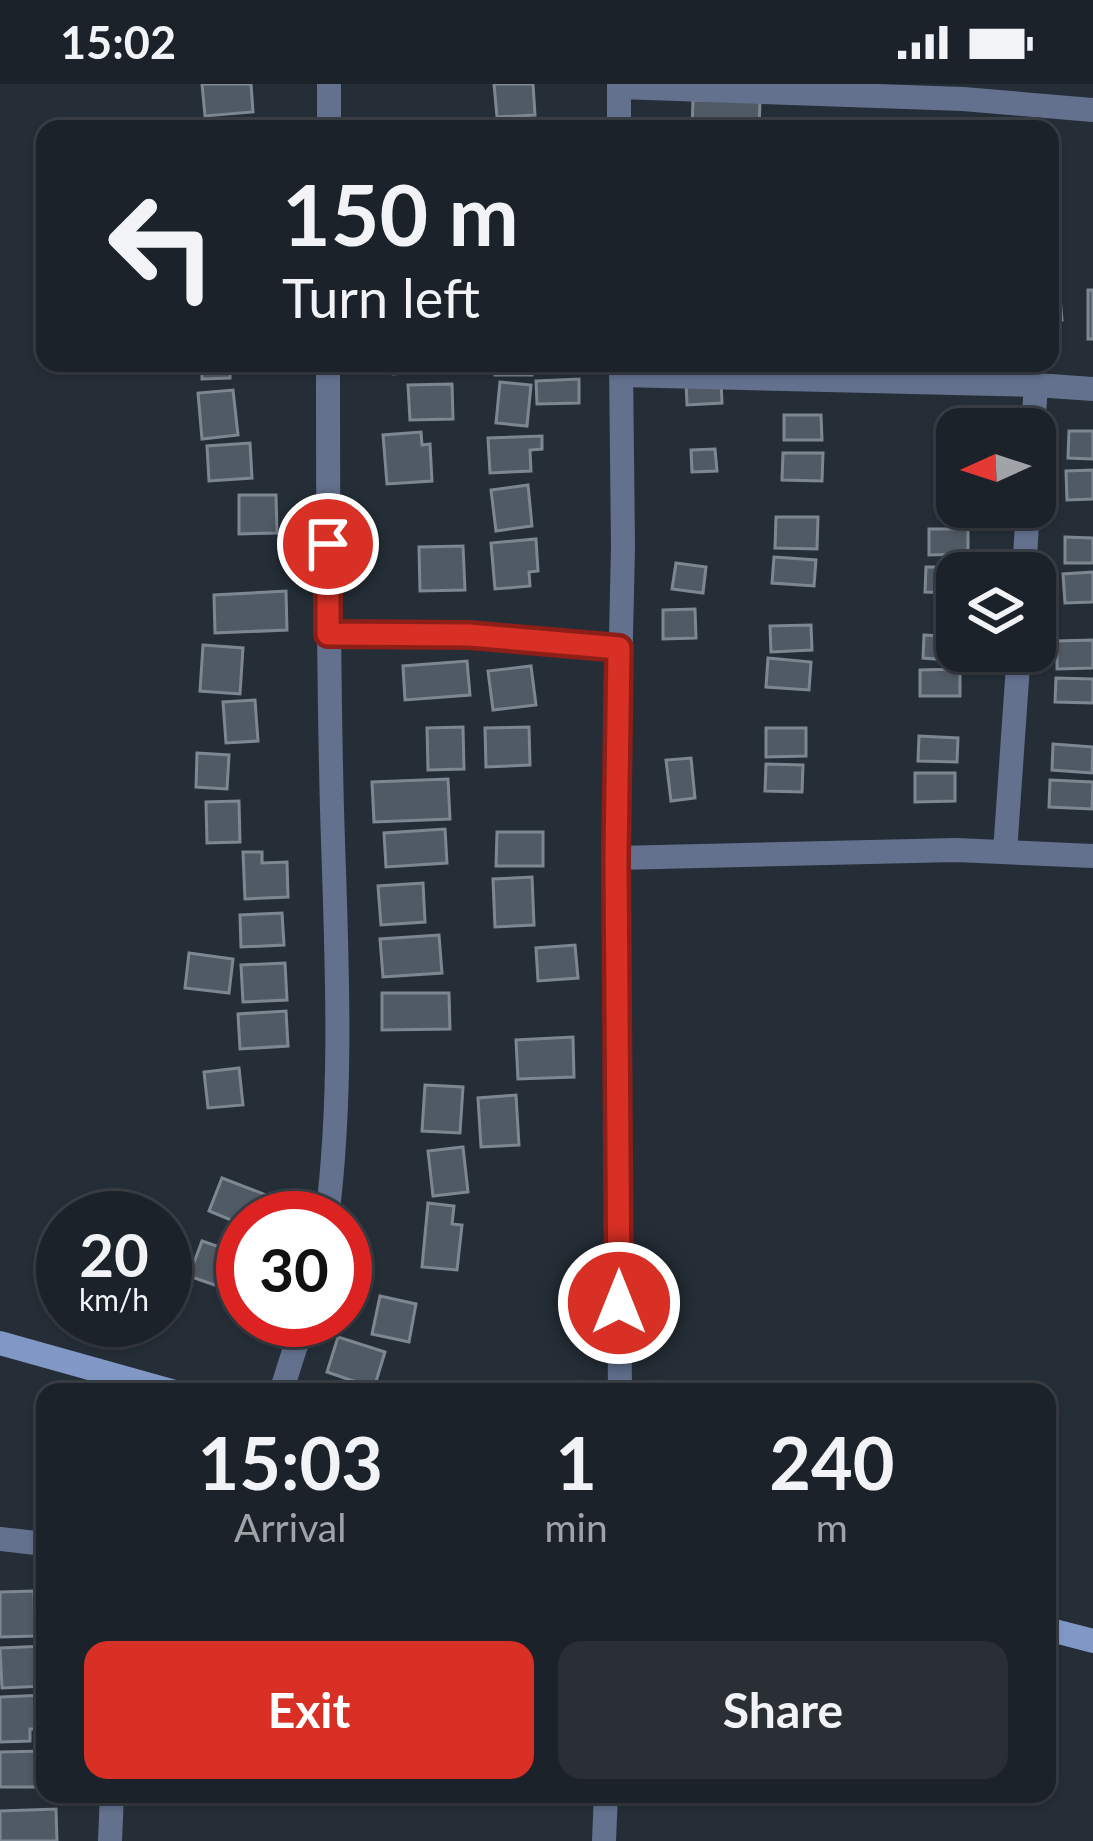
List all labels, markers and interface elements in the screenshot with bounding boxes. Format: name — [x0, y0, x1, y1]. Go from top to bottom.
text: 15:02 — [60, 15, 176, 69]
text: 150 m — [282, 163, 519, 264]
icon: left — [84, 168, 240, 324]
text: Turn left — [282, 265, 480, 330]
north arrow — [936, 408, 1056, 528]
map controls — [936, 408, 1056, 672]
pin — [277, 493, 379, 595]
icon: arrive — [295, 511, 361, 577]
button: layers — [936, 552, 1056, 672]
speed limit sign: 30 — [216, 1191, 372, 1347]
text: 20 — [79, 1218, 149, 1290]
position arrow — [556, 1240, 682, 1366]
text: km/h — [79, 1281, 149, 1317]
text: 15:03 — [197, 1419, 383, 1505]
text: 1 — [555, 1419, 597, 1505]
text: 240 — [769, 1419, 894, 1505]
text: Arrival — [234, 1504, 346, 1550]
text: min — [545, 1504, 608, 1550]
text: m — [816, 1504, 848, 1550]
button: Exit — [84, 1641, 534, 1779]
button: Share — [558, 1641, 1008, 1779]

